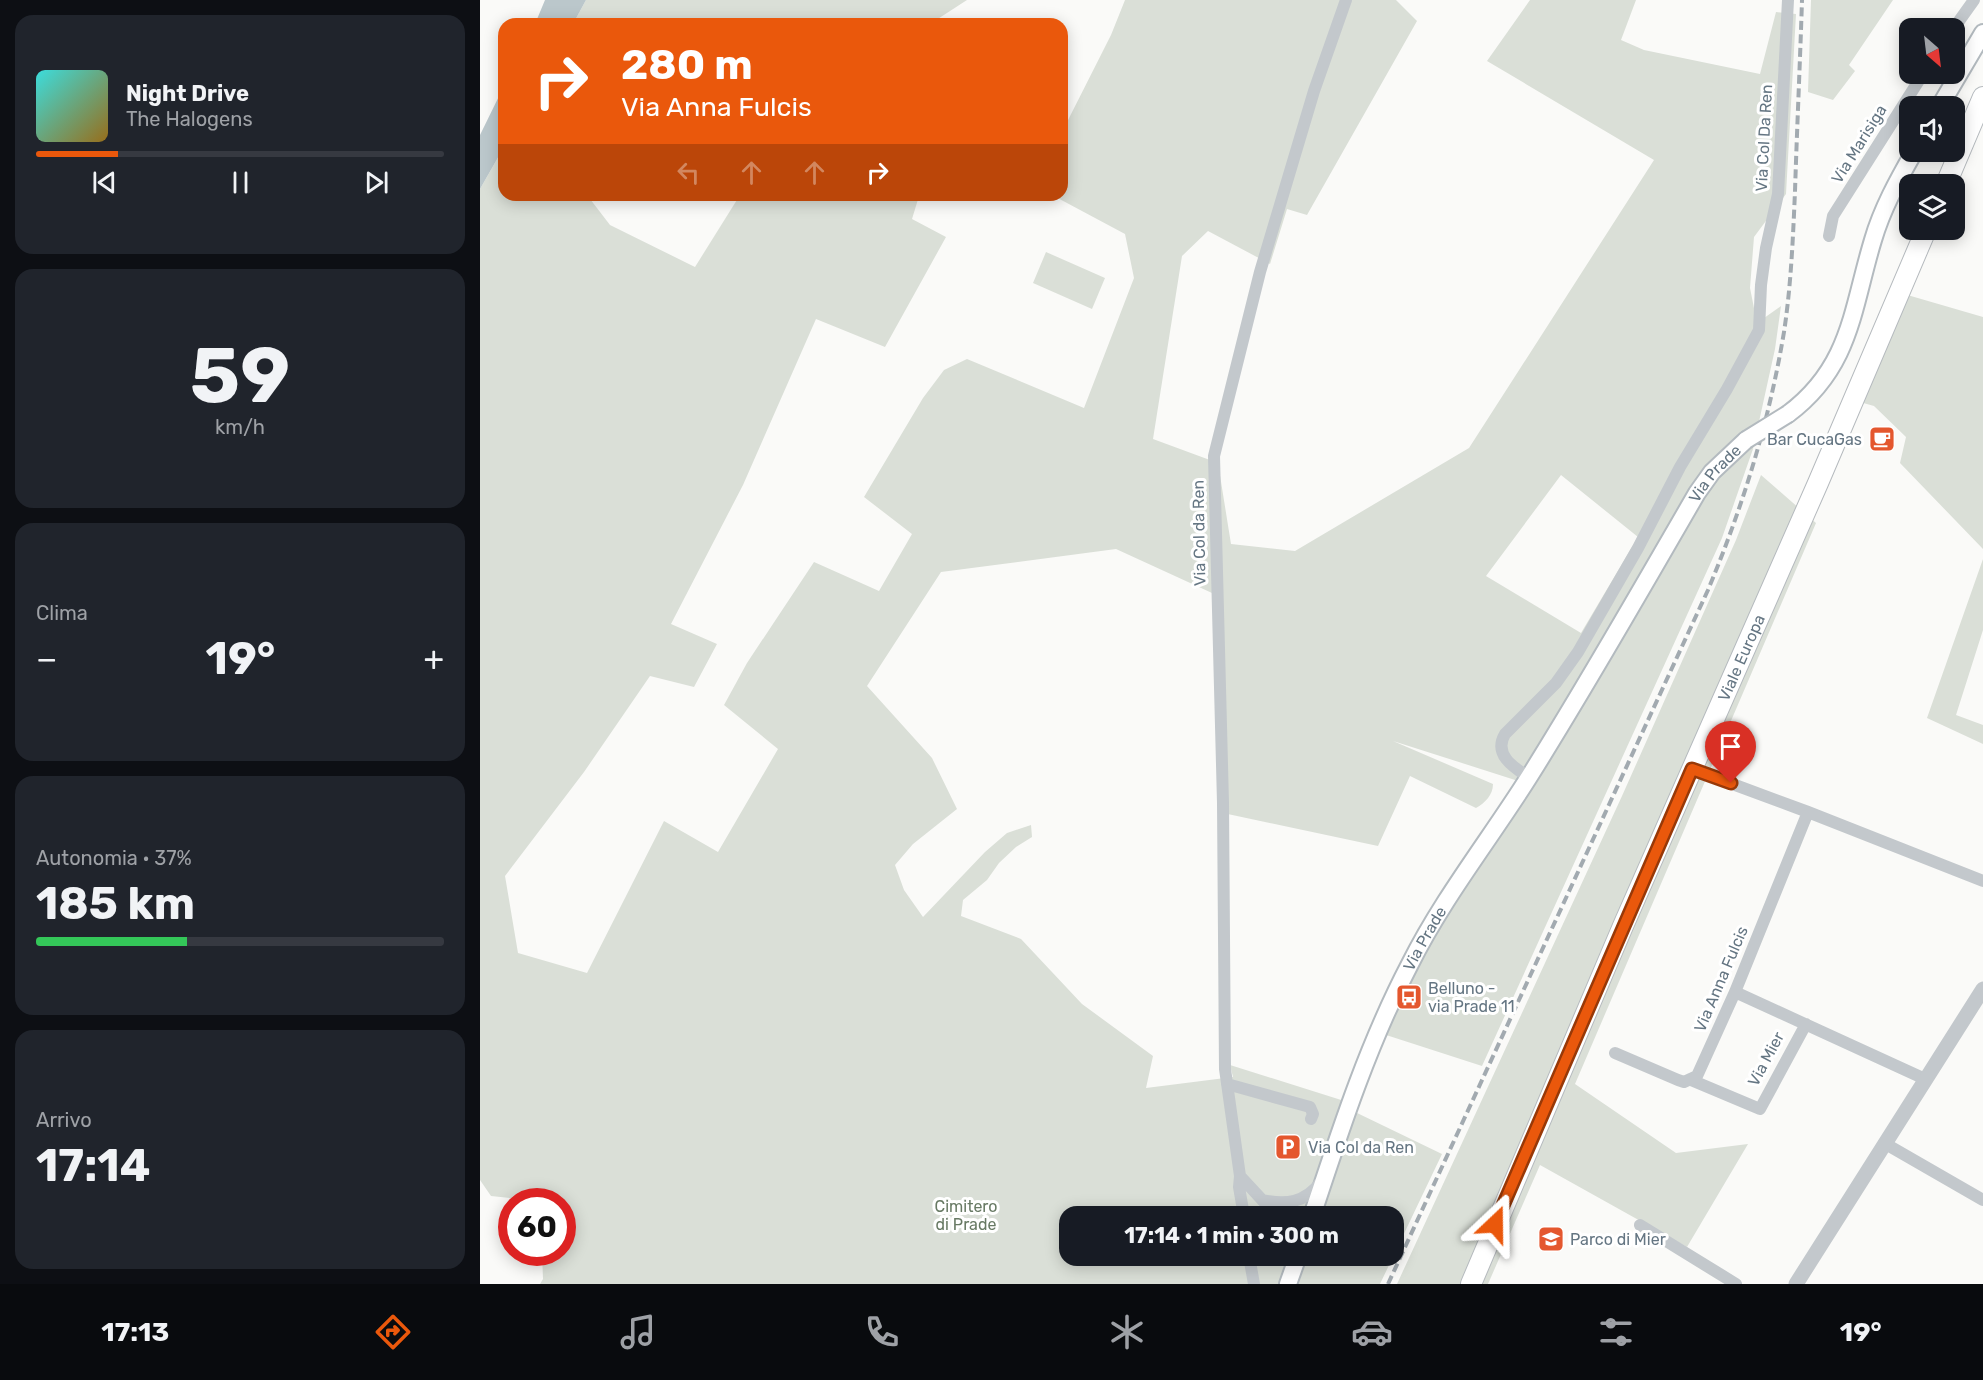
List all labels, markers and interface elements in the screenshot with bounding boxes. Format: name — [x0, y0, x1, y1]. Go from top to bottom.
north arrow — [1899, 18, 1965, 84]
map controls — [1899, 18, 1965, 240]
text: 280 m — [621, 40, 753, 90]
icon: right — [522, 42, 600, 120]
text: Night Drive — [126, 80, 249, 107]
street label: Via Col Da Ren — [1752, 84, 1776, 192]
text: Via Anna Fulcis — [621, 91, 812, 123]
button: sound — [1899, 96, 1965, 162]
street label: Via Marisiga — [1827, 101, 1891, 187]
text: The Halogens — [126, 107, 253, 131]
icon: left — [672, 156, 705, 189]
icon: ahead — [735, 156, 768, 189]
icon: ahead — [798, 156, 831, 189]
icon: right — [861, 156, 894, 189]
icon: previous — [88, 166, 121, 199]
icon: pause — [224, 166, 257, 199]
icon: next — [360, 166, 393, 199]
button: layers — [1899, 174, 1965, 240]
text: 59 — [190, 329, 290, 422]
text: km/h — [215, 415, 265, 439]
cafe icon: Bar CucaGas — [1867, 424, 1897, 454]
place label: Bar CucaGas — [1767, 430, 1862, 449]
street label: Via Prade — [1684, 440, 1745, 505]
street label: Via Col da Ren — [1189, 480, 1209, 586]
text: Clima — [36, 601, 88, 625]
street label: Viale Europa — [1714, 612, 1768, 704]
text: 19° — [206, 632, 275, 685]
text: − — [36, 639, 57, 678]
text: + — [423, 639, 444, 678]
pin — [1705, 721, 1756, 783]
icon: arrive — [1714, 730, 1747, 763]
text: Autonomia · 37% — [36, 846, 192, 870]
text: 185 km — [36, 877, 195, 930]
street label: Via Prade — [1399, 903, 1450, 974]
street label: Via Anna Fulcis — [1690, 923, 1752, 1035]
place label: Belluno - via Prade 11 — [1428, 979, 1515, 1016]
bus stop icon: Belluno - via Prade 11 — [1394, 982, 1424, 1012]
street label: Via Mier — [1744, 1029, 1788, 1089]
text: Arrivo — [36, 1108, 92, 1132]
parking icon: Via Col da Ren — [1273, 1132, 1303, 1162]
place label: Via Col da Ren — [1308, 1138, 1414, 1157]
text: 17:14 — [36, 1139, 150, 1192]
speed limit sign: 60 — [498, 1188, 576, 1266]
position arrow — [1463, 1192, 1527, 1256]
park label: Cimitero di Prade — [935, 1197, 997, 1234]
text: 17:14 · 1 min · 300 m — [1124, 1222, 1339, 1249]
school or university icon: Parco di Mier — [1536, 1224, 1566, 1254]
place label: Parco di Mier — [1570, 1230, 1666, 1249]
icon: directions — [372, 1311, 414, 1353]
icon: music — [617, 1311, 659, 1353]
icon: phone — [861, 1311, 903, 1353]
icon: climate — [1106, 1311, 1148, 1353]
icon: car — [1351, 1311, 1393, 1353]
icon: filters — [1595, 1311, 1637, 1353]
text: 17:13 — [101, 1316, 169, 1348]
text: 19° — [1840, 1316, 1882, 1348]

